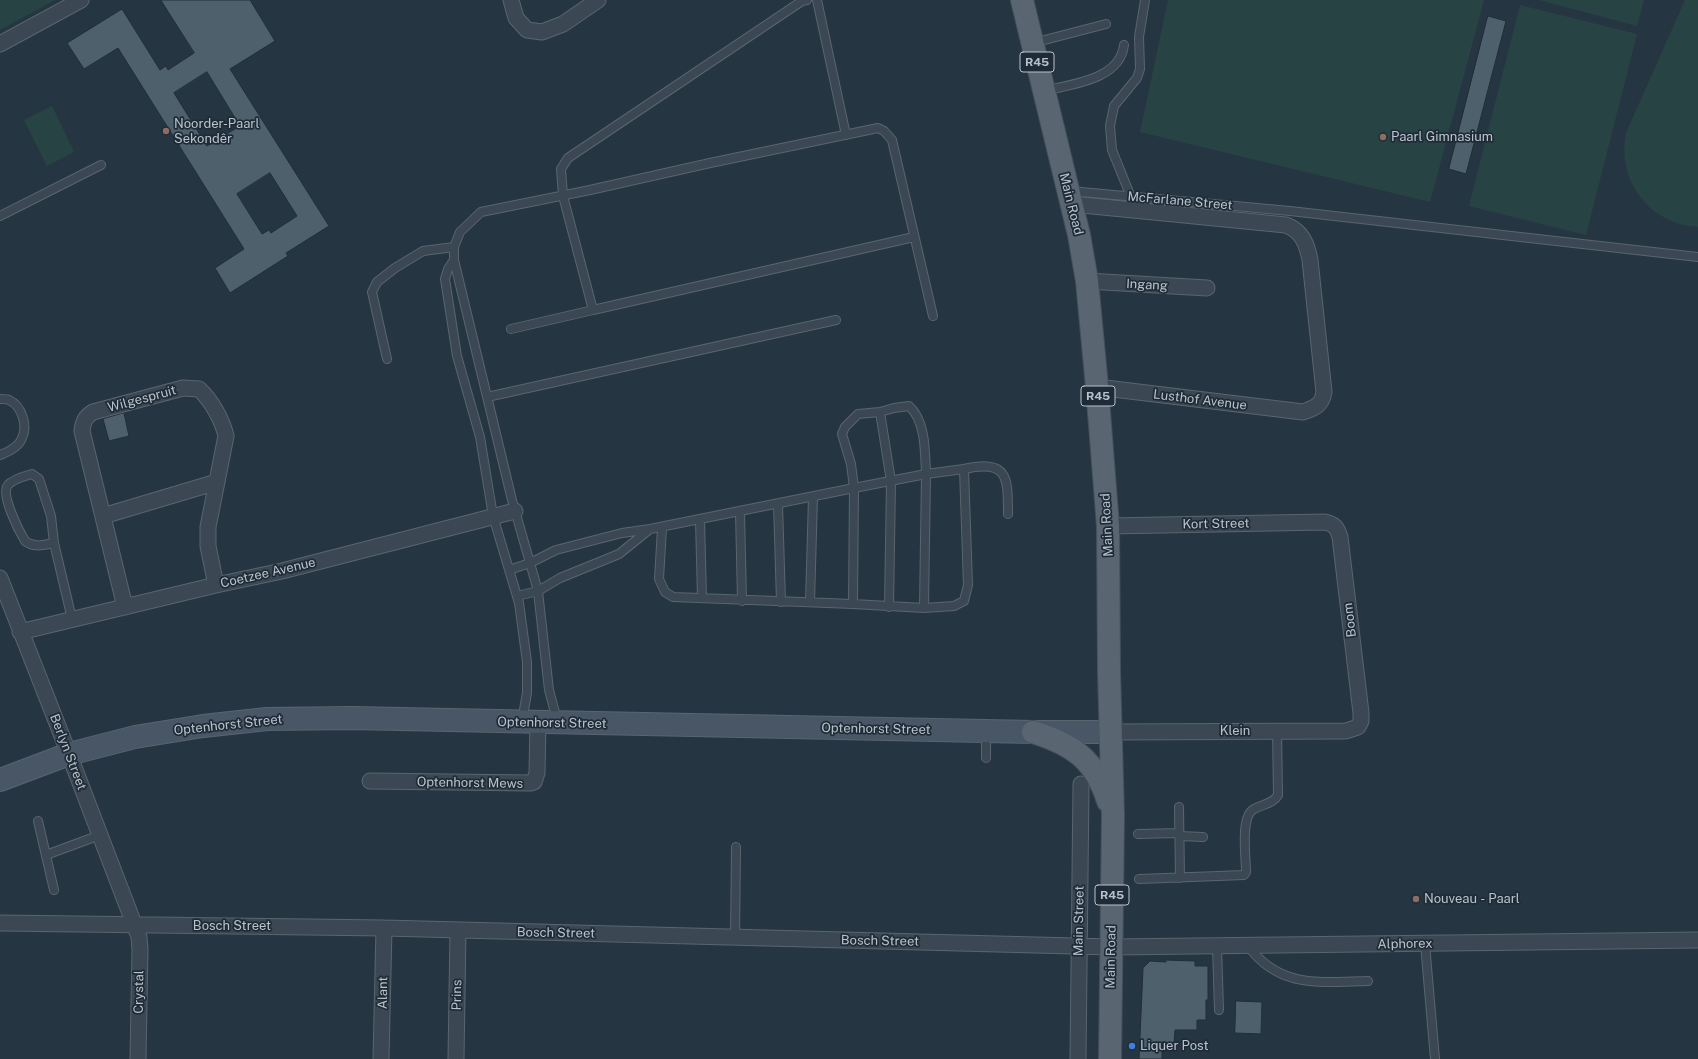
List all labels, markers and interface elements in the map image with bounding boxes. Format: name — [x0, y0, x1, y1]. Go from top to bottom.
road number: R45 — [1020, 52, 1054, 72]
place label: Noorder-Paarl Sekondêr — [174, 116, 259, 147]
marker: Noorder-Paarl Sekondêr — [161, 126, 171, 136]
place label: Paarl Gimnasium — [1391, 129, 1493, 145]
marker: Paarl Gimnasium — [1378, 132, 1388, 142]
street label: Main Road — [1056, 171, 1086, 237]
street label: McFarlane Street — [1127, 189, 1233, 213]
street label: Ingang — [1126, 276, 1168, 294]
street label: Wilgespruit — [106, 382, 178, 416]
road number: R45 — [1081, 386, 1115, 406]
street label: Lusthof Avenue — [1152, 387, 1248, 413]
street label: Main Road — [1098, 493, 1116, 557]
street label: Kort Street — [1182, 516, 1250, 532]
street label: Coetzee Avenue — [219, 554, 317, 592]
street label: Boom — [1340, 602, 1360, 638]
street label: Berlyn Street — [46, 712, 90, 792]
street label: Optenhorst Street — [173, 712, 283, 738]
street label: Optenhorst Street — [497, 714, 607, 732]
street label: Optenhorst Street — [821, 720, 931, 738]
street label: Klein — [1220, 723, 1250, 739]
street label: Optenhorst Mews — [417, 774, 523, 792]
road number: R45 — [1095, 885, 1129, 905]
street label: Main Street — [1071, 886, 1087, 956]
place label: Nouveau - Paarl — [1424, 891, 1520, 907]
marker: Nouveau - Paarl — [1411, 894, 1421, 904]
street label: Bosch Street — [193, 918, 271, 934]
street label: Bosch Street — [517, 925, 595, 941]
street label: Main Road — [1103, 925, 1119, 989]
street label: Bosch Street — [841, 933, 919, 949]
street label: Alphorex — [1377, 936, 1433, 952]
street label: Crystal — [131, 970, 147, 1014]
street label: Alant — [375, 977, 391, 1009]
street label: Prins — [449, 980, 465, 1010]
place label: Liquer Post — [1140, 1038, 1209, 1054]
marker: Liquer Post — [1127, 1041, 1137, 1051]

